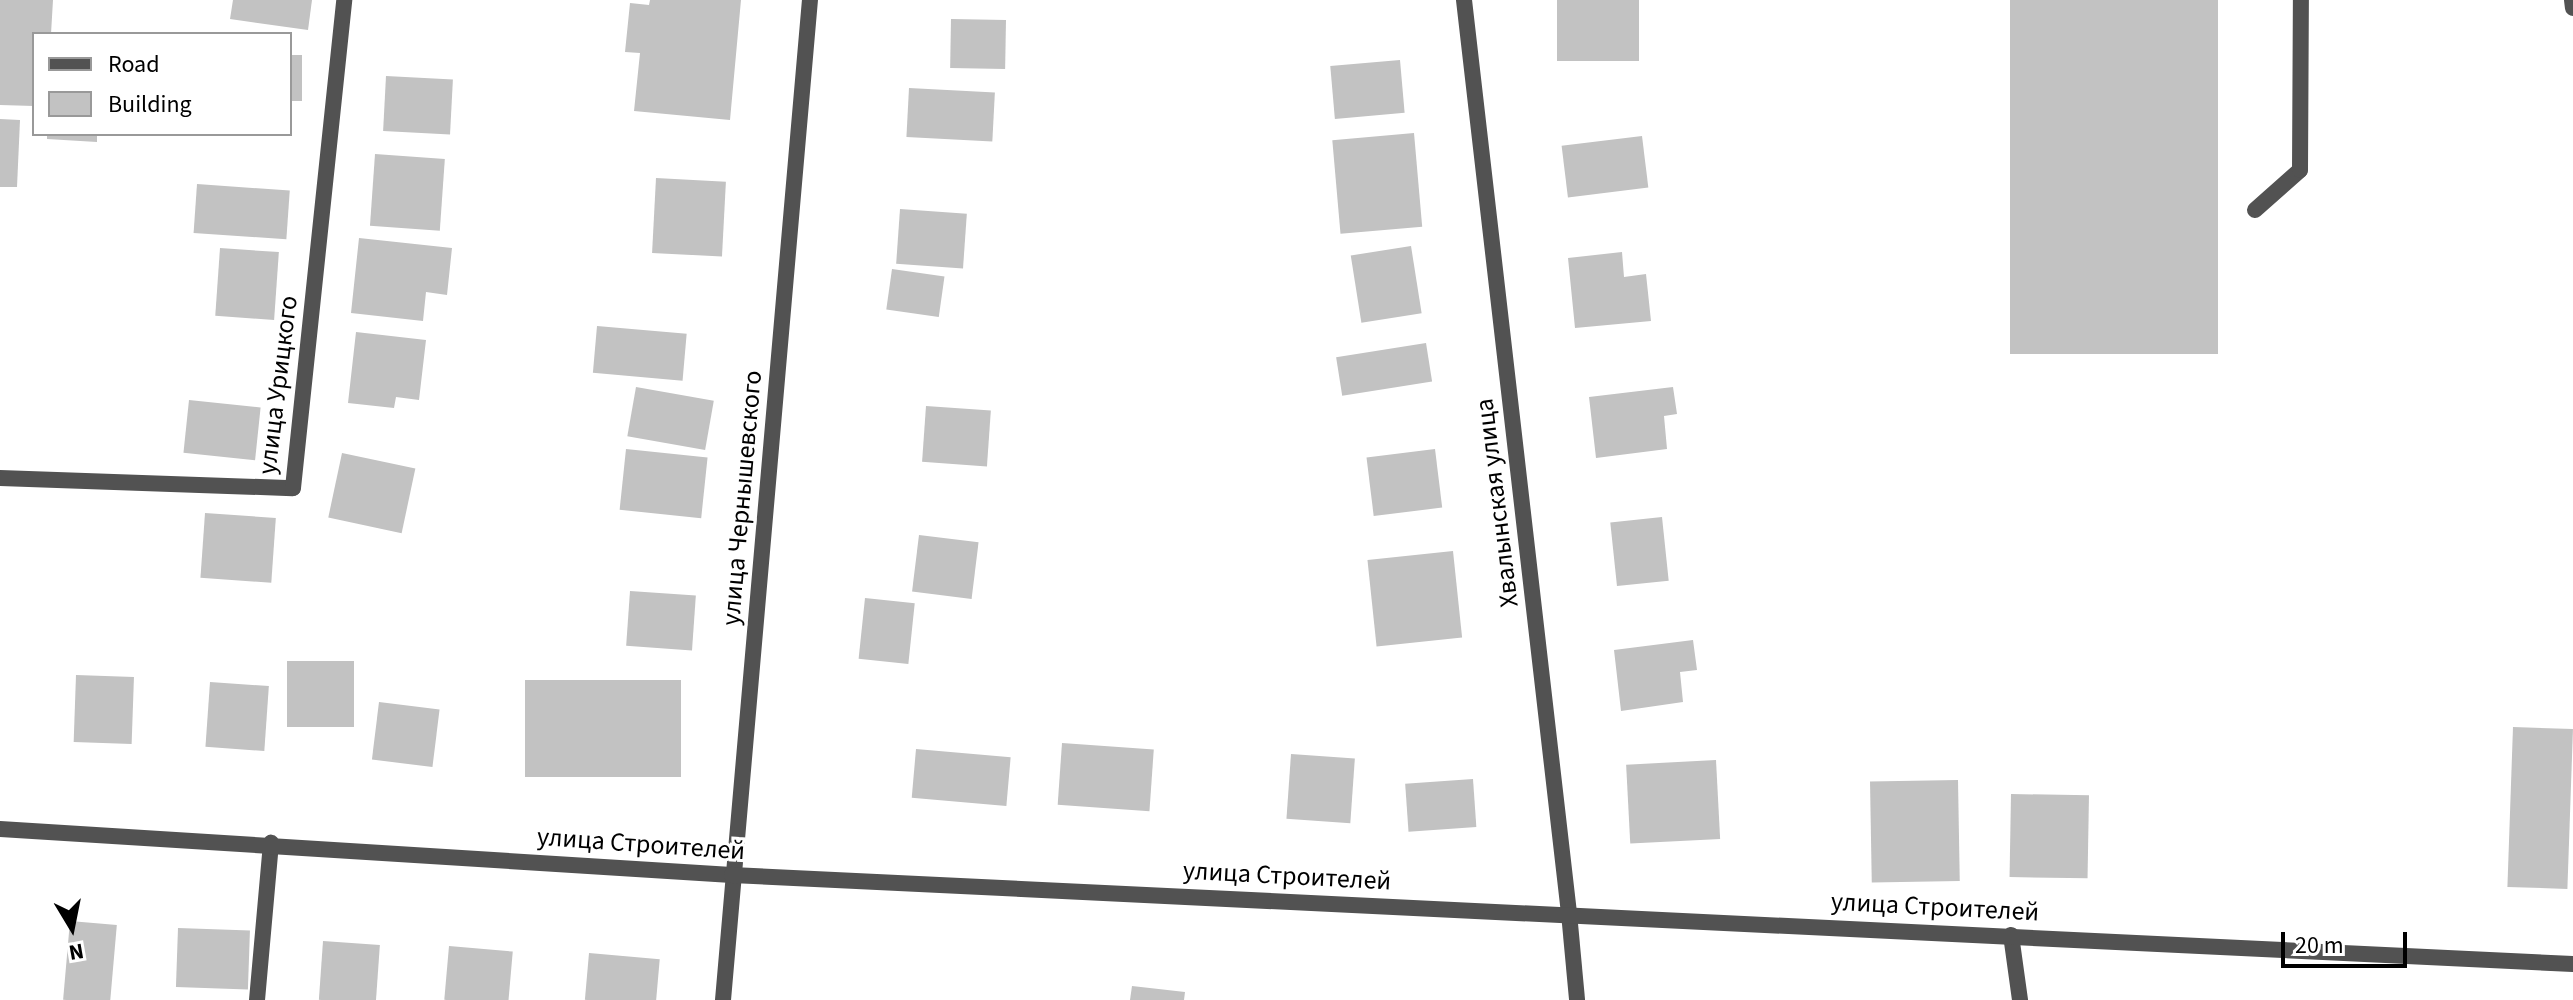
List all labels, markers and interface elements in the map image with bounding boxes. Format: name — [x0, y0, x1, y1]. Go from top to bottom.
legend — [32, 32, 292, 136]
text: Road — [108, 47, 160, 82]
text: Building — [108, 87, 192, 122]
street label: улица Урицкого — [252, 294, 304, 476]
street label: улица Чернышевского — [715, 369, 769, 627]
street label: Хвалынская улица — [1469, 397, 1525, 609]
street label: улица Строителей — [536, 821, 746, 867]
street label: улица Строителей — [1182, 855, 1392, 897]
street label: улица Строителей — [1830, 886, 2040, 928]
north arrow — [32, 888, 112, 968]
scale bar — [2285, 916, 2411, 966]
text: 20 m — [2295, 928, 2344, 963]
text: N — [66, 935, 86, 969]

